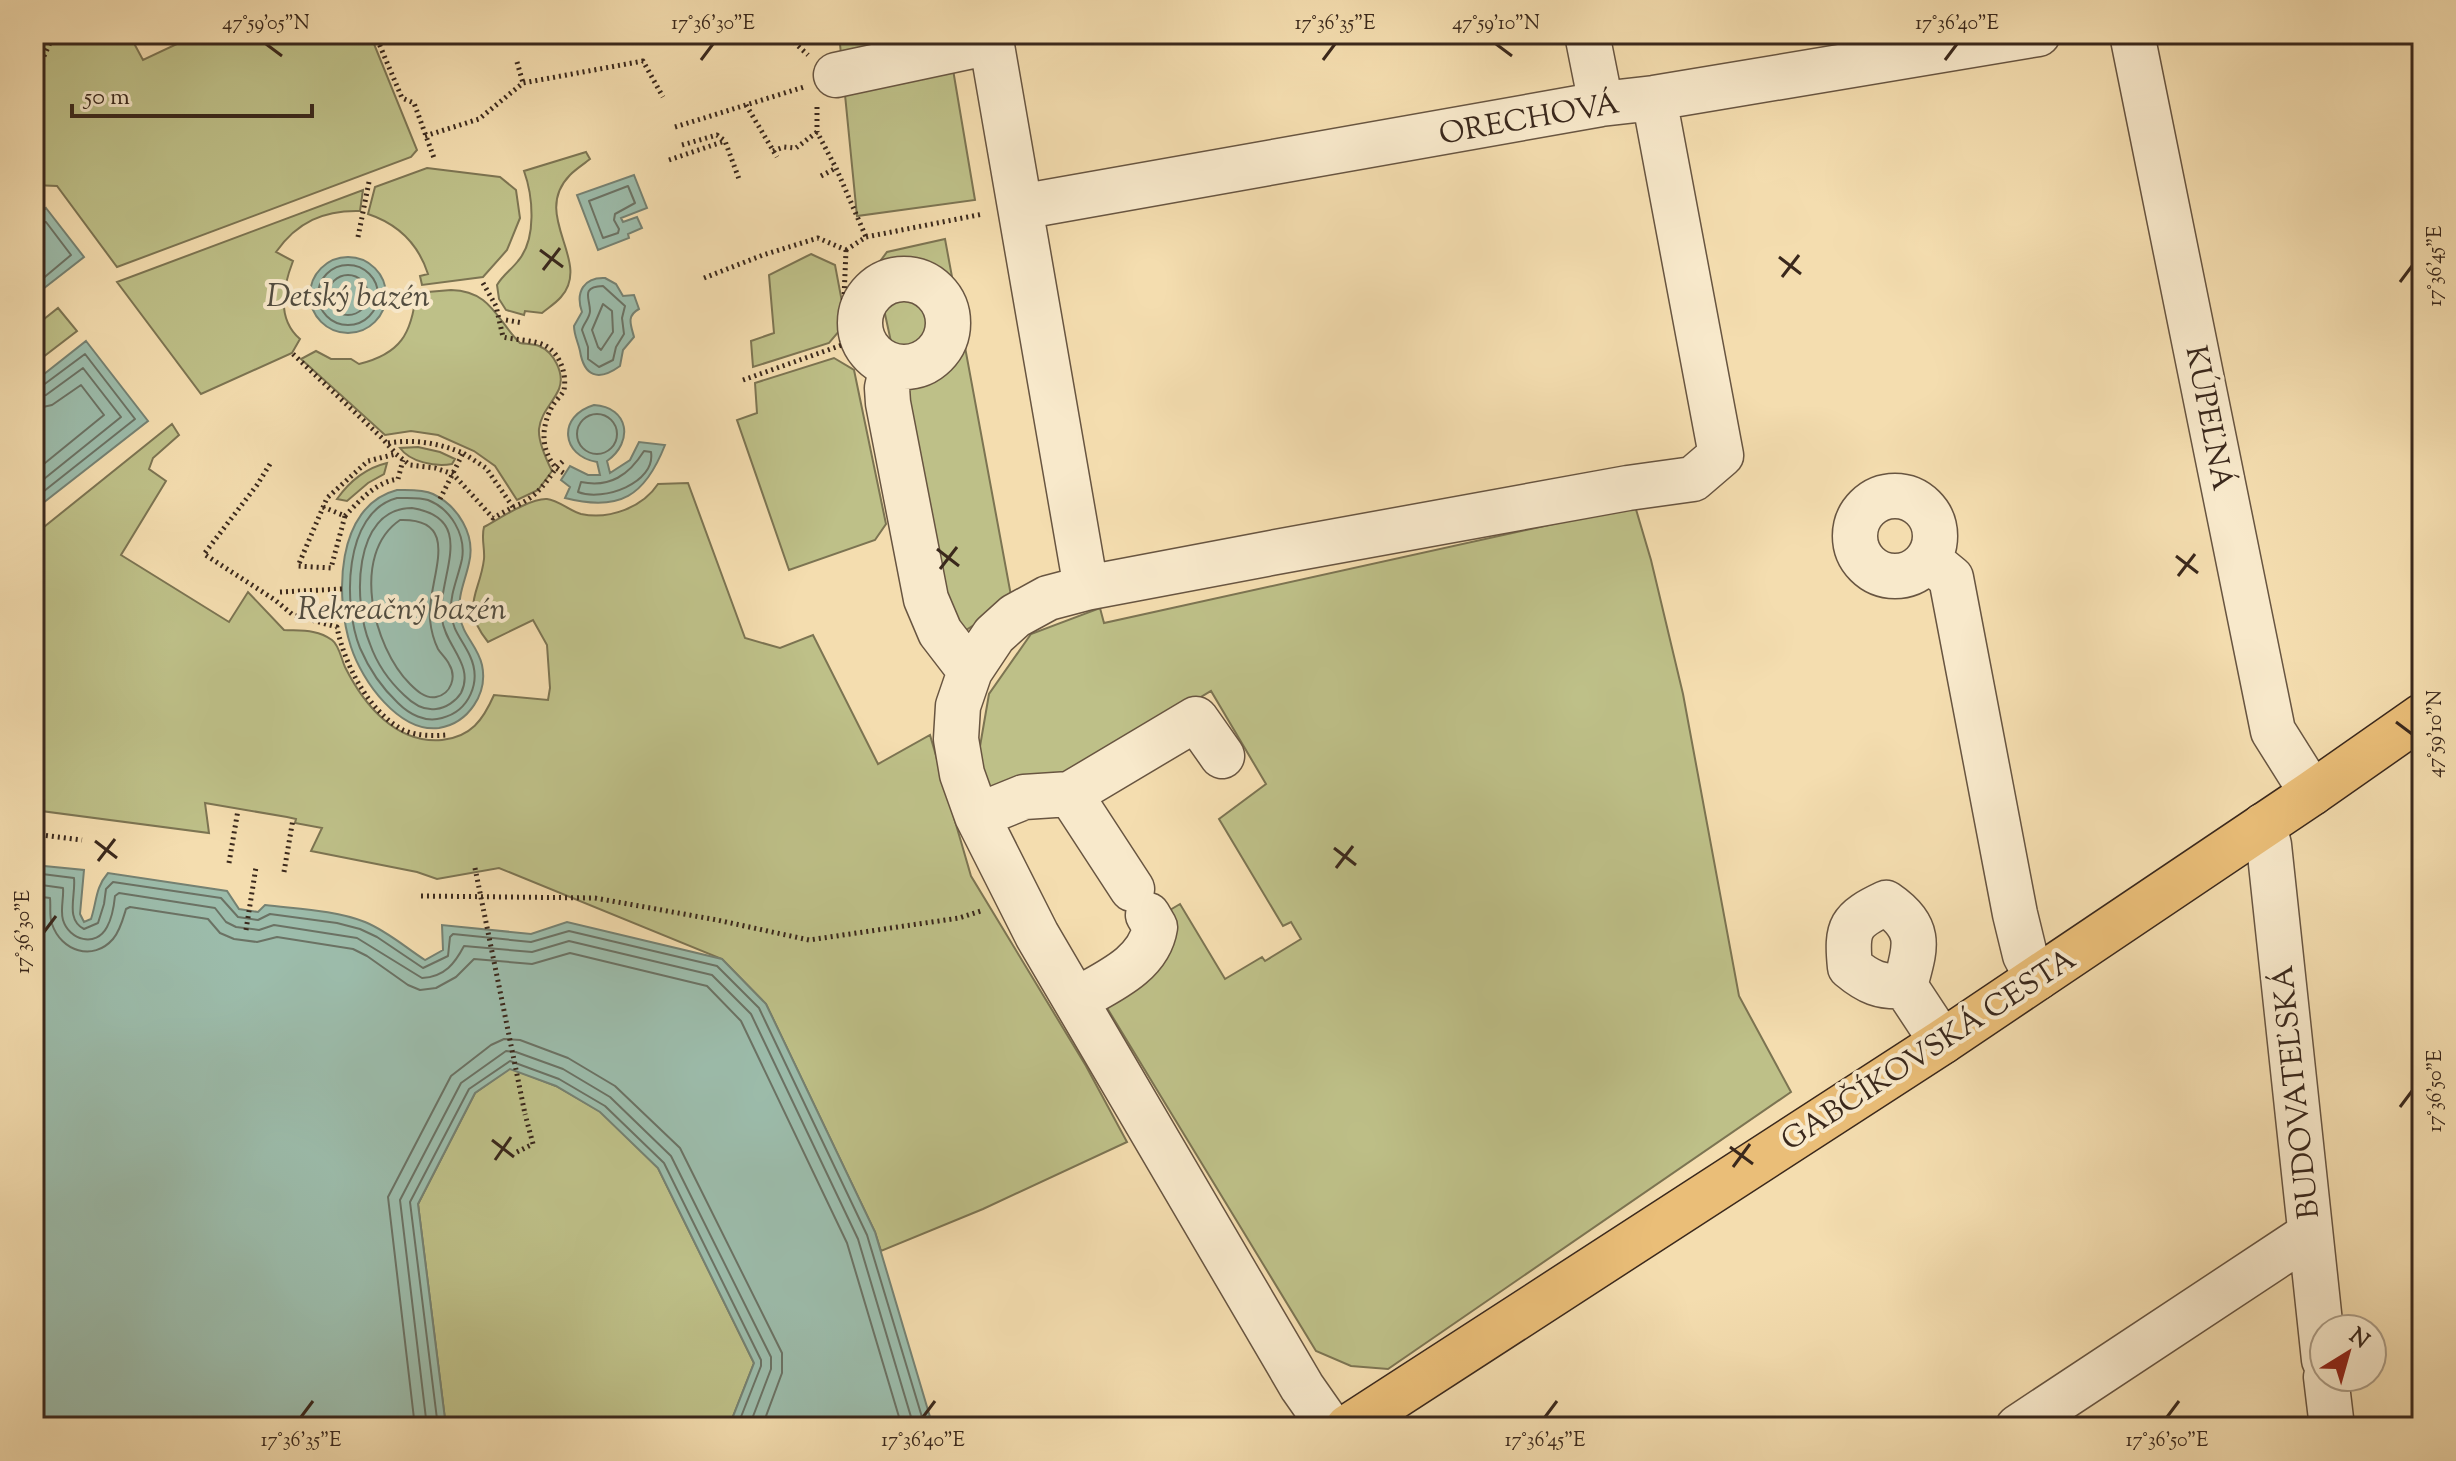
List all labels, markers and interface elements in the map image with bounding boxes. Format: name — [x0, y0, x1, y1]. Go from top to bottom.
text: 47°59'05"N — [222, 10, 310, 39]
text: 17°36'30"E — [671, 10, 755, 39]
text: 17°36'35"E — [1295, 10, 1375, 39]
text: 47°59'10"N — [1452, 10, 1540, 39]
text: 17°36'40"E — [1915, 10, 1999, 39]
scale bar — [72, 68, 312, 118]
text: 50 m — [82, 81, 130, 115]
street label: ORECHOVÁ — [1436, 83, 1623, 157]
text: 17°36'45"E — [2422, 226, 2451, 306]
water label: Detský bazén — [266, 275, 430, 321]
street label: KÚPEĽNÁ — [2172, 342, 2243, 495]
water label: Rekreačný bazén — [297, 588, 507, 634]
text: 47°59'10"N — [2422, 690, 2451, 778]
text: 17°36'30"E — [10, 890, 39, 974]
street label: GABČÍKOVSKÁ CESTA — [1773, 939, 2085, 1163]
street label: BUDOVATEĽSKÁ — [2263, 963, 2332, 1221]
text: 17°36'50"E — [2422, 1050, 2451, 1132]
north arrow — [2308, 1313, 2388, 1393]
text: N — [2342, 1321, 2375, 1358]
text: 17°36'35"E — [261, 1427, 341, 1456]
text: 17°36'40"E — [881, 1427, 965, 1456]
text: 17°36'45"E — [1505, 1427, 1585, 1456]
text: 17°36'50"E — [2126, 1427, 2208, 1456]

